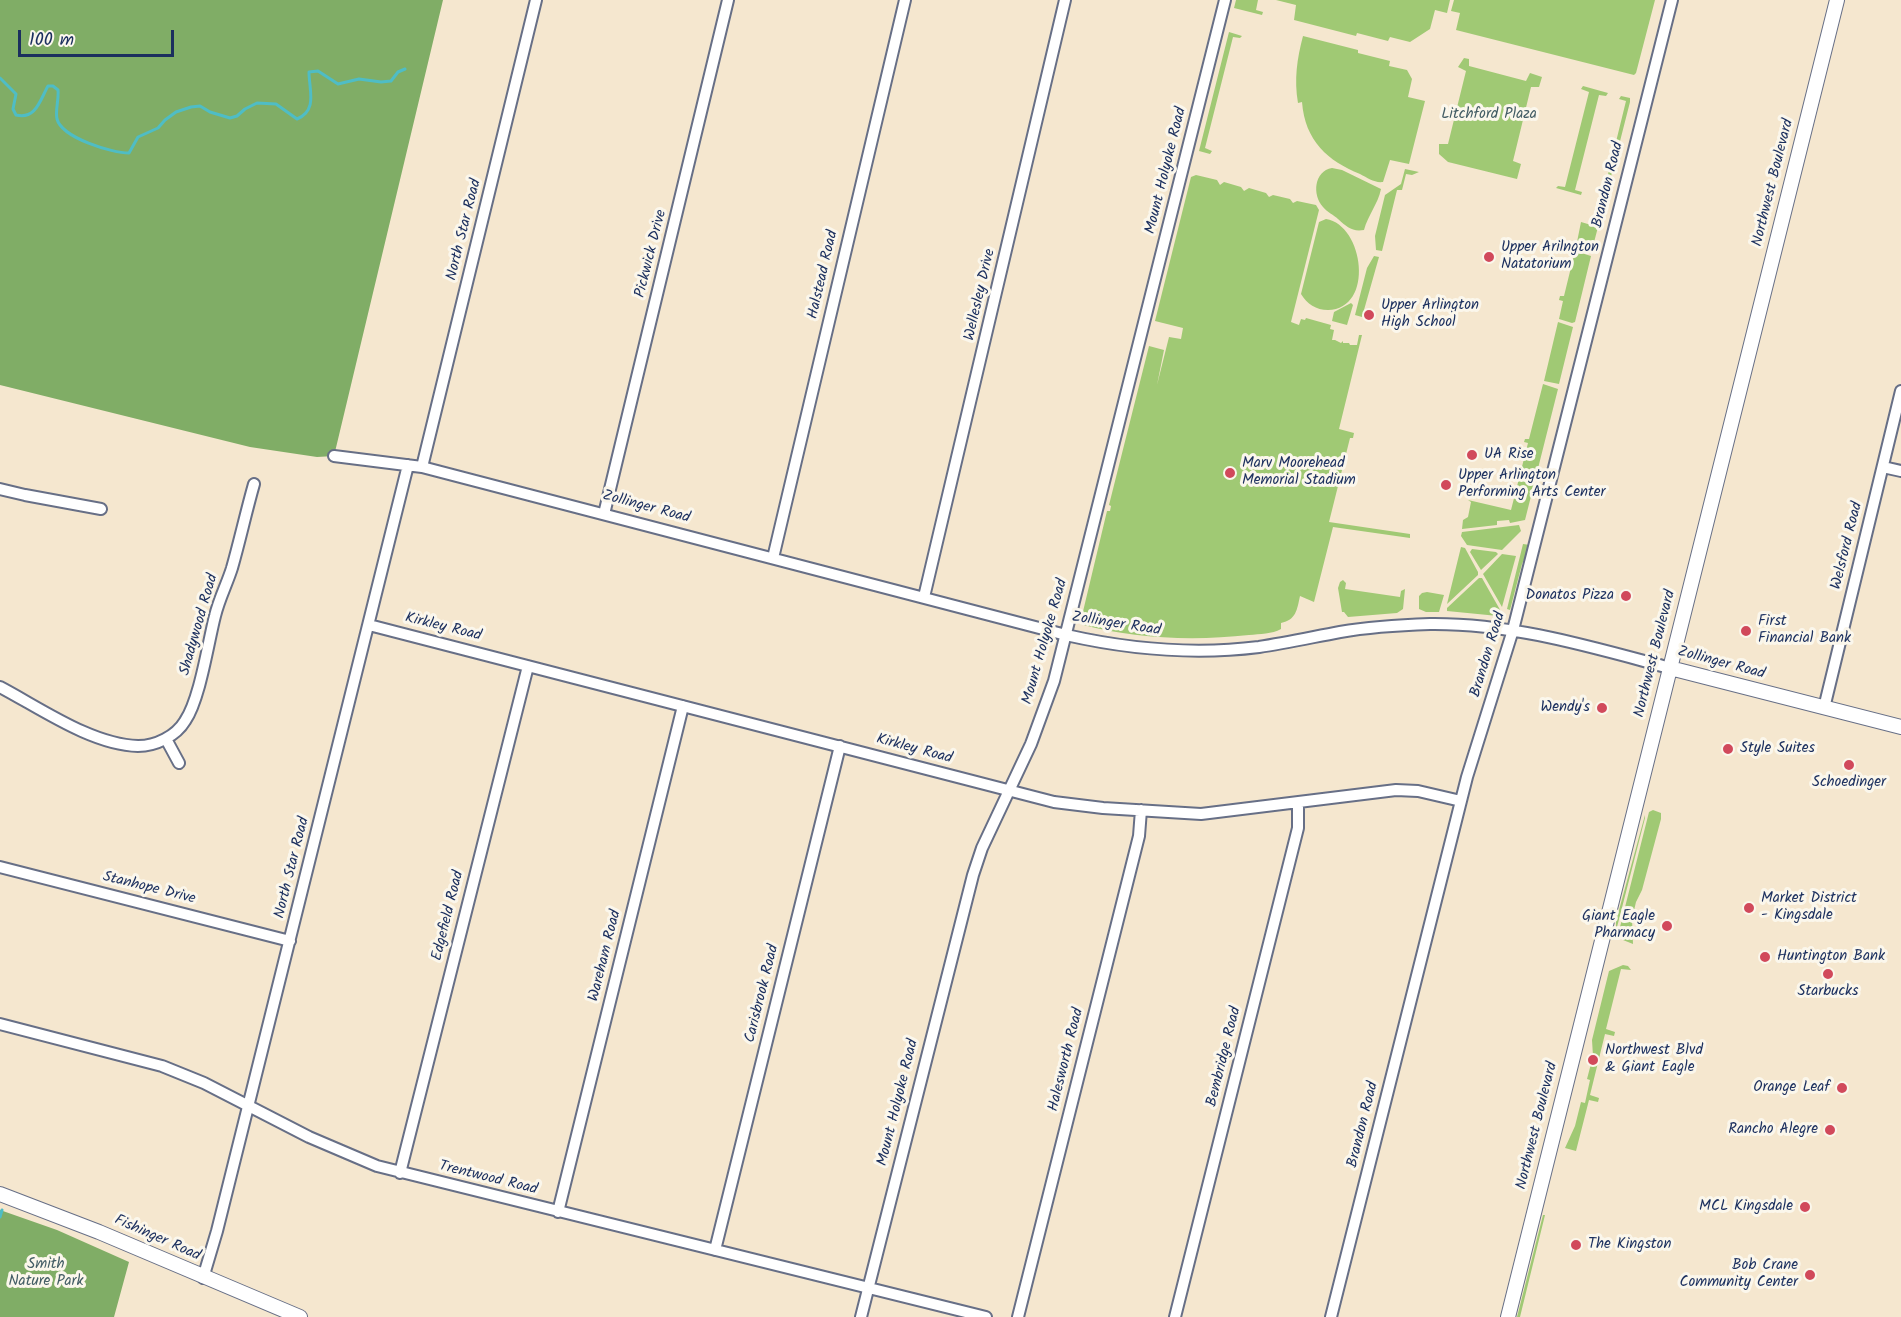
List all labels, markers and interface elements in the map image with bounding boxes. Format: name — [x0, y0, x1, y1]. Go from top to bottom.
scale bar — [21, 18, 177, 56]
text: 100 m — [29, 26, 74, 55]
street label: Mount Holyoke Road — [1143, 106, 1191, 236]
park label: Litchford Plaza — [1441, 106, 1537, 124]
street label: Northwest Boulevard — [1749, 117, 1799, 249]
street label: Brandon Road — [1590, 140, 1628, 230]
street label: North Star Road — [444, 178, 486, 282]
street label: Pickwick Drive — [632, 208, 672, 300]
street label: Halstead Road — [805, 229, 843, 321]
place label: Upper Arilngton Natatorium — [1501, 239, 1599, 274]
street label: Wellesley Drive — [962, 247, 1000, 343]
marker: Upper Arilngton Natatorium — [1482, 250, 1496, 264]
place label: Upper Arlington High School — [1381, 297, 1479, 332]
marker: Upper Arlington High School — [1362, 308, 1376, 322]
place label: UA Rise — [1484, 446, 1534, 464]
marker: UA Rise — [1465, 448, 1479, 462]
place label: Marv Moorehead Memorial Stadium — [1242, 455, 1356, 490]
marker: Marv Moorehead Memorial Stadium — [1223, 466, 1237, 480]
place label: Upper Arlington Performing Arts Center — [1458, 467, 1605, 502]
marker: Upper Arlington Performing Arts Center — [1439, 478, 1453, 492]
street label: Zollinger Road — [600, 488, 692, 528]
street label: Welsford Road — [1828, 500, 1868, 592]
street label: Shadywood Road — [177, 572, 223, 678]
street label: Mount Holyoke Road — [1019, 577, 1073, 707]
place label: Donatos Pizza — [1526, 587, 1614, 605]
street label: Northwest Boulevard — [1631, 588, 1681, 720]
marker: Donatos Pizza — [1619, 589, 1633, 603]
street label: Zollinger Road — [1070, 609, 1162, 641]
street label: Kirkley Road — [403, 610, 483, 646]
street label: Brandon Road — [1468, 610, 1510, 700]
place label: First Financial Bank — [1758, 613, 1851, 648]
marker: First Financial Bank — [1739, 624, 1753, 638]
street label: Zollinger Road — [1675, 644, 1767, 684]
place label: Wendy's — [1540, 699, 1590, 717]
marker: Wendy's — [1595, 701, 1609, 715]
street label: Kirkley Road — [874, 731, 954, 769]
place label: Style Suites — [1740, 740, 1815, 758]
marker: Style Suites — [1721, 742, 1735, 756]
marker: Schoedinger — [1842, 758, 1856, 772]
place label: Schoedinger — [1812, 774, 1886, 792]
street label: North Star Road — [272, 816, 314, 920]
street label: Stanhope Drive — [101, 869, 197, 909]
street label: Edgefield Road — [429, 869, 469, 963]
place label: Market District - Kingsdale — [1761, 890, 1857, 925]
marker: Market District - Kingsdale — [1742, 901, 1756, 915]
street label: Wareham Road — [586, 908, 626, 1004]
place label: Giant Eagle Pharmacy — [1582, 908, 1655, 943]
marker: Giant Eagle Pharmacy — [1660, 919, 1674, 933]
street label: Carisbrook Road — [742, 943, 784, 1045]
place label: Huntington Bank — [1777, 948, 1885, 966]
marker: Huntington Bank — [1758, 950, 1772, 964]
marker: Starbucks — [1821, 967, 1835, 981]
place label: Starbucks — [1798, 983, 1858, 1001]
street label: Bembridge Road — [1204, 1005, 1246, 1109]
street label: Halesworth Road — [1045, 1007, 1089, 1113]
street label: Mount Holyoke Road — [875, 1038, 923, 1168]
place label: Northwest Blvd & Giant Eagle — [1605, 1042, 1703, 1077]
marker: Northwest Blvd & Giant Eagle — [1586, 1053, 1600, 1067]
street label: Northwest Boulevard — [1513, 1060, 1563, 1192]
place label: Orange Leaf — [1753, 1079, 1830, 1097]
street label: Brandon Road — [1345, 1080, 1383, 1170]
marker: Orange Leaf — [1835, 1081, 1849, 1095]
place label: Rancho Alegre — [1728, 1121, 1818, 1139]
marker: Rancho Alegre — [1823, 1123, 1837, 1137]
street label: Trentwood Road — [437, 1158, 539, 1200]
place label: MCL Kingsdale — [1699, 1198, 1793, 1216]
marker: MCL Kingsdale — [1798, 1200, 1812, 1214]
street label: Fishinger Road — [111, 1212, 203, 1266]
place label: The Kingston — [1588, 1236, 1671, 1254]
marker: The Kingston — [1569, 1238, 1583, 1252]
park label: Smith Nature Park — [8, 1256, 84, 1291]
place label: Bob Crane Community Center — [1679, 1257, 1798, 1292]
marker: Bob Crane Community Center — [1803, 1268, 1817, 1282]

